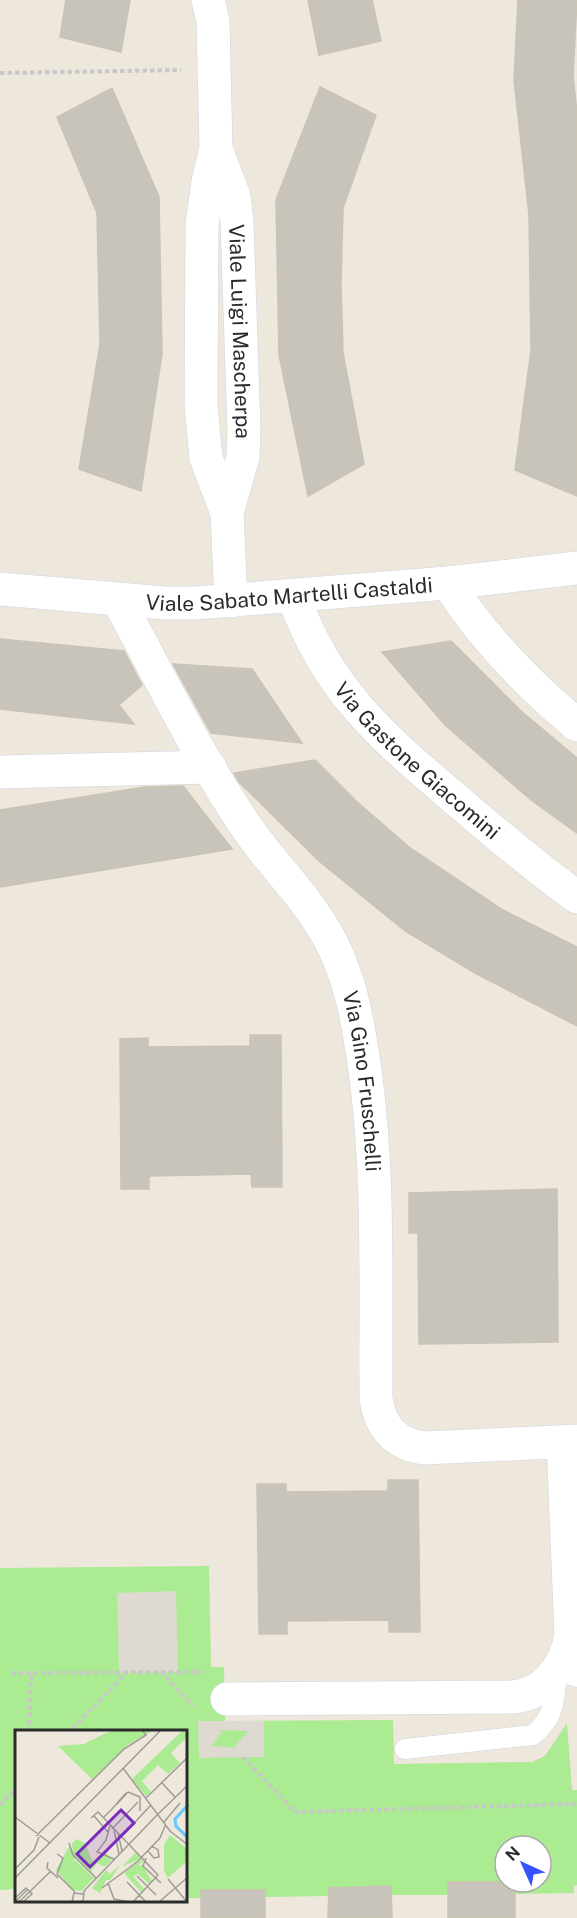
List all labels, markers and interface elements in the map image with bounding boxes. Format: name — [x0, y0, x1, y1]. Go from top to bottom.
street label: Viale Luigi Mascherpa — [225, 224, 257, 439]
street label: Viale Sabato Martelli Castaldi — [145, 572, 434, 616]
street label: Via Gastone Giacomini — [329, 677, 505, 844]
street label: Via Gino Fruschelli — [338, 988, 386, 1172]
inset map — [15, 1730, 188, 1903]
north arrow — [493, 1834, 553, 1894]
text: N — [502, 1843, 524, 1865]

